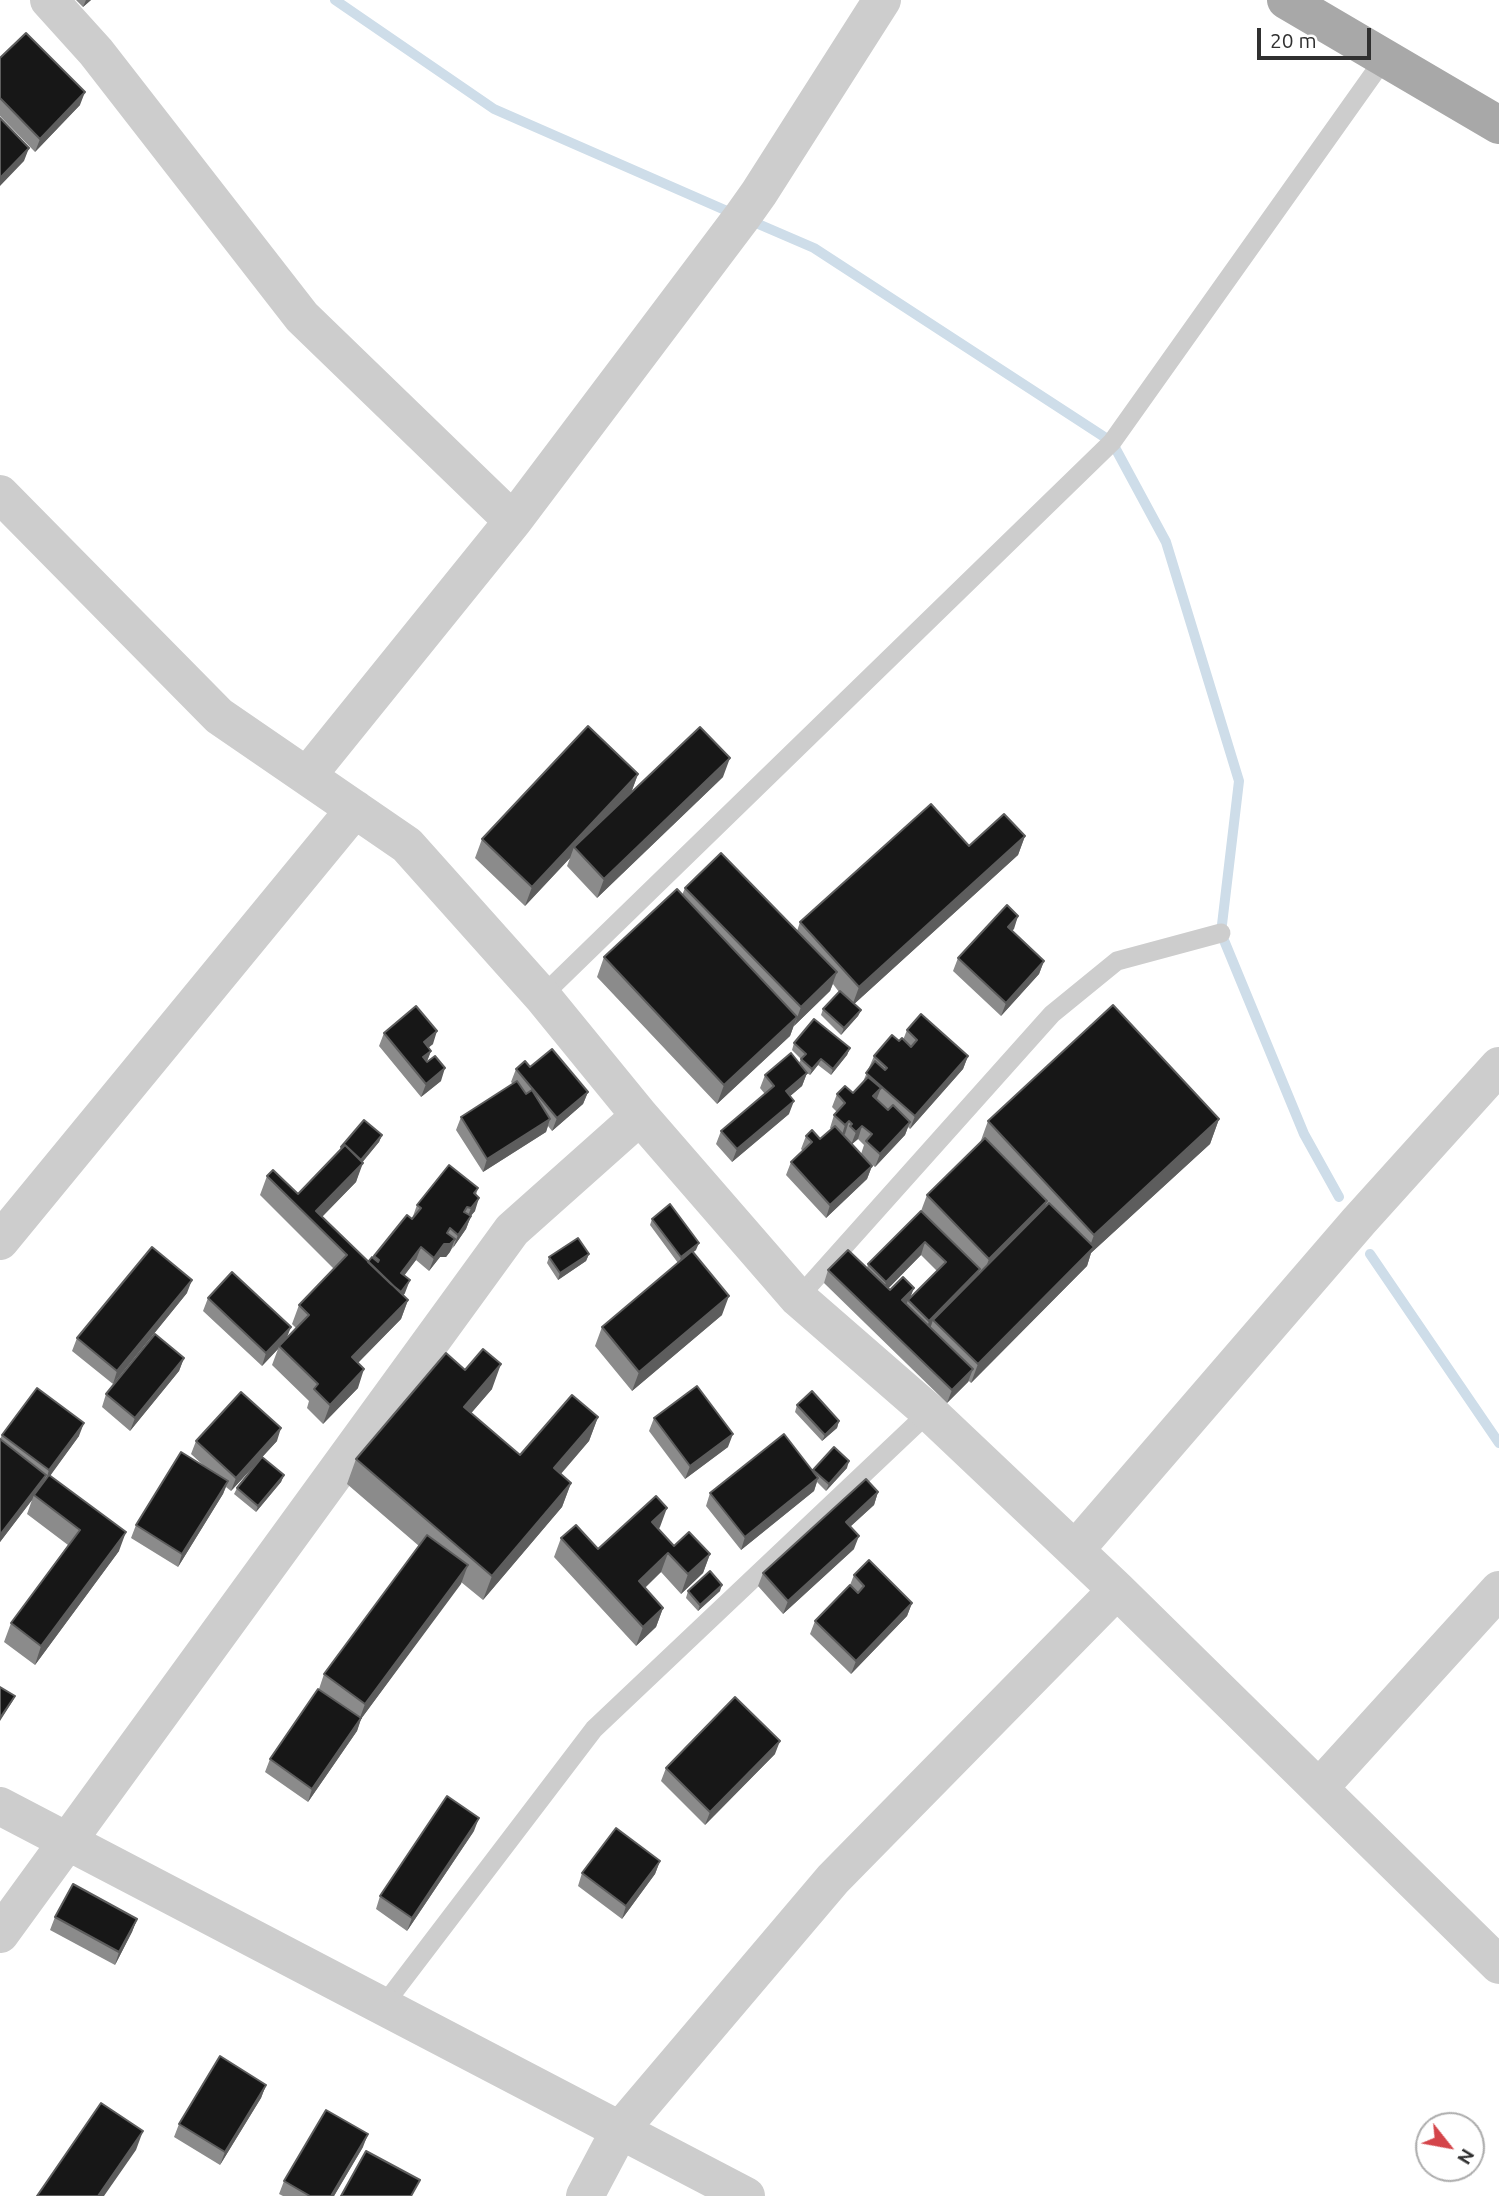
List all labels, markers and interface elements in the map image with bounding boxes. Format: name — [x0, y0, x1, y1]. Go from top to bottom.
scale bar — [1261, 14, 1375, 58]
text: 20 m — [1270, 28, 1317, 52]
north arrow — [1415, 2112, 1485, 2182]
text: N — [1453, 2145, 1479, 2169]

